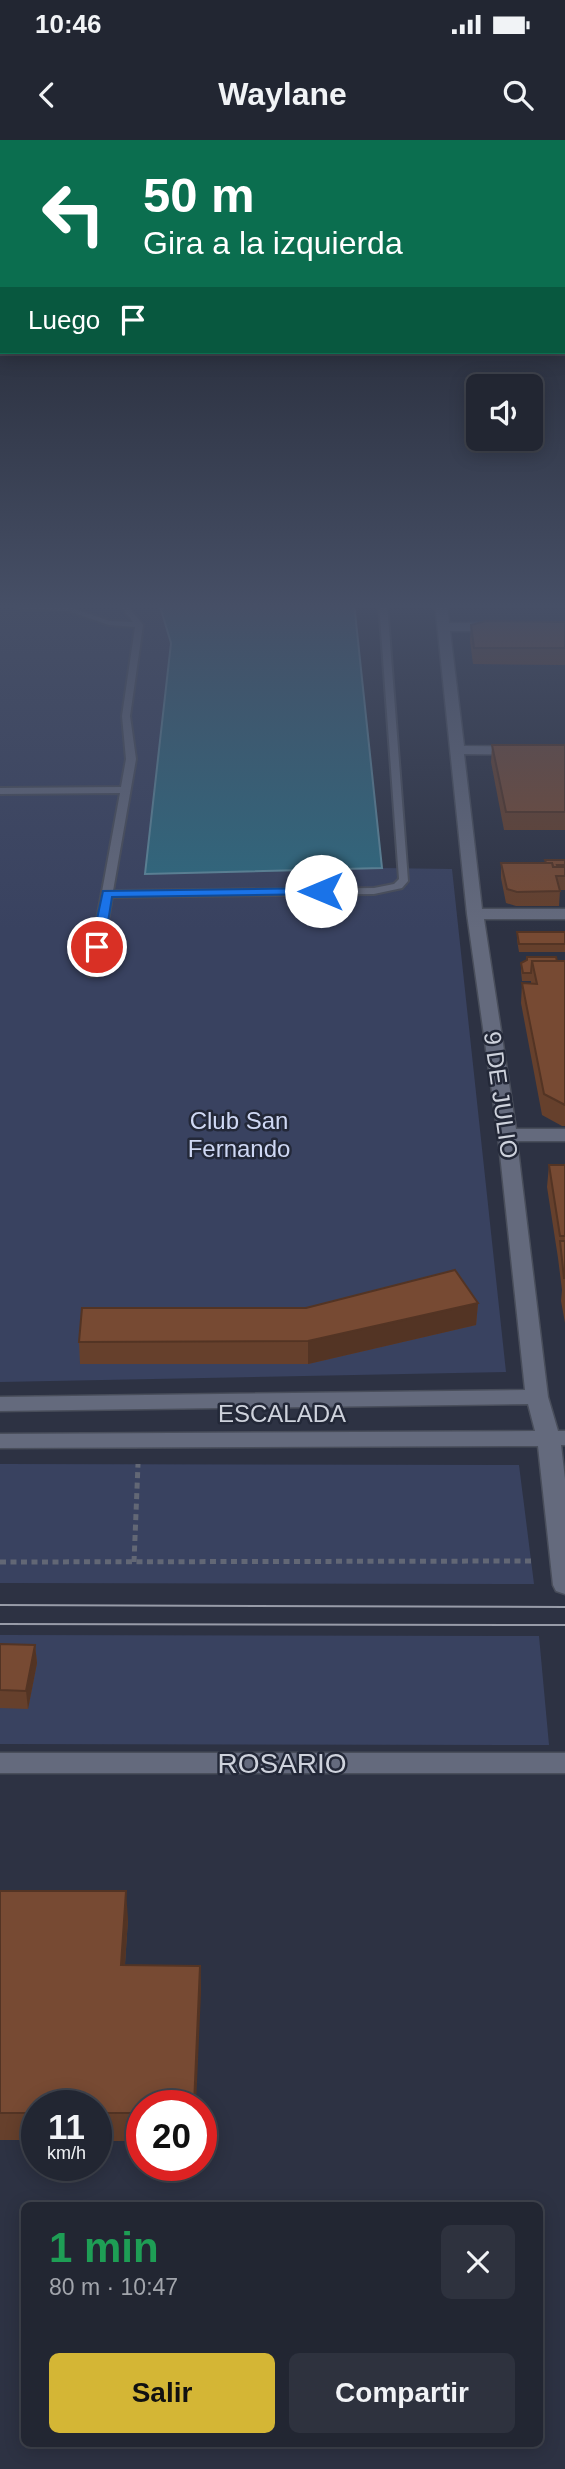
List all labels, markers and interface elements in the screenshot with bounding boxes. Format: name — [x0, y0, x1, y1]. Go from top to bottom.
text: 10:46 — [35, 9, 102, 39]
icon: back — [28, 76, 66, 114]
text: Waylane — [218, 76, 347, 112]
icon: search — [499, 76, 537, 114]
icon: left — [28, 168, 119, 259]
text: 50 m — [143, 168, 255, 222]
text: Gira a la izquierda — [143, 225, 403, 261]
icon: arrive — [114, 301, 152, 339]
text: Luego — [28, 305, 100, 335]
map controls — [466, 374, 543, 451]
button: sound — [466, 374, 543, 451]
position arrow — [284, 854, 358, 928]
pin — [67, 917, 127, 977]
icon: arrive — [78, 928, 116, 966]
street label: 9 DE JULIO — [479, 1030, 523, 1160]
park label: Club San Fernando — [188, 1107, 290, 1162]
street label: ESCALADA — [218, 1400, 346, 1427]
street label: ROSARIO — [217, 1748, 347, 1779]
speed limit sign: 20 — [126, 2090, 217, 2181]
text: 11 — [48, 2107, 85, 2146]
text: km/h — [47, 2143, 86, 2163]
text: 1 min — [49, 2224, 159, 2271]
button: close — [441, 2225, 515, 2299]
text: 80 m · 10:47 — [49, 2274, 178, 2300]
button: Salir — [49, 2353, 275, 2433]
button: Compartir — [289, 2353, 515, 2433]

